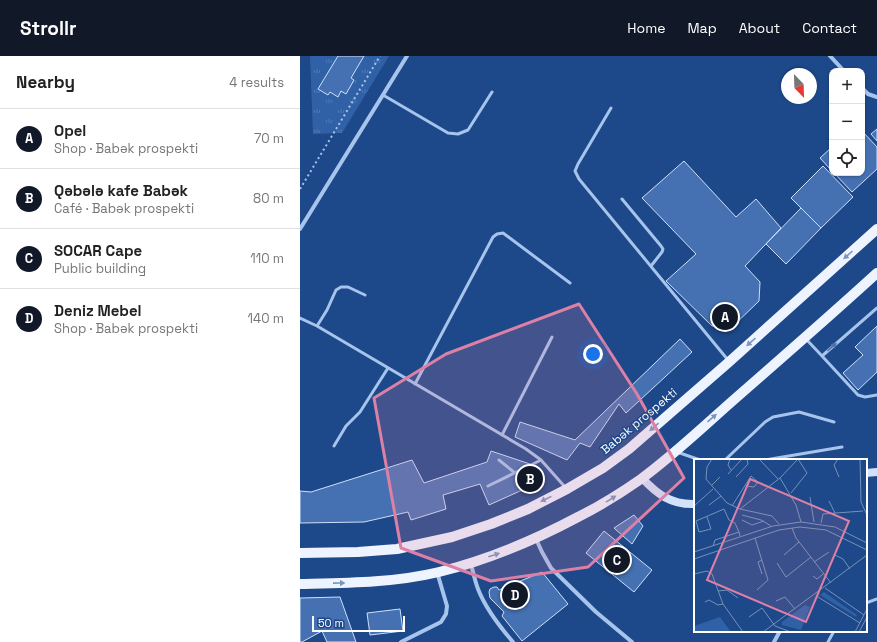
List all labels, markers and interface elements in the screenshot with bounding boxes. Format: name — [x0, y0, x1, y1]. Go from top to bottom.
text: Strollr — [20, 16, 77, 41]
text: Home — [627, 19, 665, 37]
text: Map — [687, 19, 717, 37]
text: About — [739, 19, 780, 37]
text: Contact — [802, 19, 857, 37]
north arrow — [781, 68, 817, 104]
map controls — [829, 68, 865, 176]
button: + — [829, 68, 865, 104]
text: Nearby — [16, 71, 75, 93]
text: 4 results — [229, 74, 284, 91]
button: − — [829, 104, 865, 140]
text: Opel — [54, 121, 86, 140]
text: A — [25, 130, 33, 147]
text: 70 m — [254, 130, 284, 147]
text: Shop · Babək prospekti — [54, 140, 198, 157]
button: locate — [829, 140, 865, 176]
text: Qəbələ kafe Babək — [54, 181, 188, 200]
text: B — [25, 190, 33, 207]
text: 80 m — [253, 190, 284, 207]
text: Café · Babək prospekti — [54, 200, 194, 217]
text: SOCAR Cape — [54, 241, 142, 260]
text: C — [25, 250, 33, 267]
text: 110 m — [250, 250, 284, 267]
one-way arrow — [843, 250, 853, 259]
text: Public building — [54, 260, 146, 277]
text: Deniz Mebel — [54, 301, 142, 320]
pin: A — [712, 302, 738, 332]
text: D — [25, 310, 33, 327]
text: 140 m — [248, 310, 284, 327]
text: Shop · Babək prospekti — [54, 320, 198, 337]
one-way arrow — [746, 337, 757, 346]
one-way arrow — [827, 343, 838, 352]
your location — [583, 344, 603, 364]
street label: Babək prospekti — [598, 384, 680, 458]
one-way arrow — [707, 414, 718, 423]
one-way arrow — [649, 423, 659, 432]
inset map — [694, 459, 867, 632]
pin: B — [517, 464, 543, 494]
one-way arrow — [605, 495, 617, 502]
one-way arrow — [540, 496, 552, 503]
pin: C — [604, 545, 630, 575]
one-way arrow — [488, 552, 500, 558]
one-way arrow — [333, 580, 346, 586]
pin: D — [502, 580, 528, 610]
scale bar — [312, 614, 405, 633]
text: 50 m — [318, 616, 344, 630]

